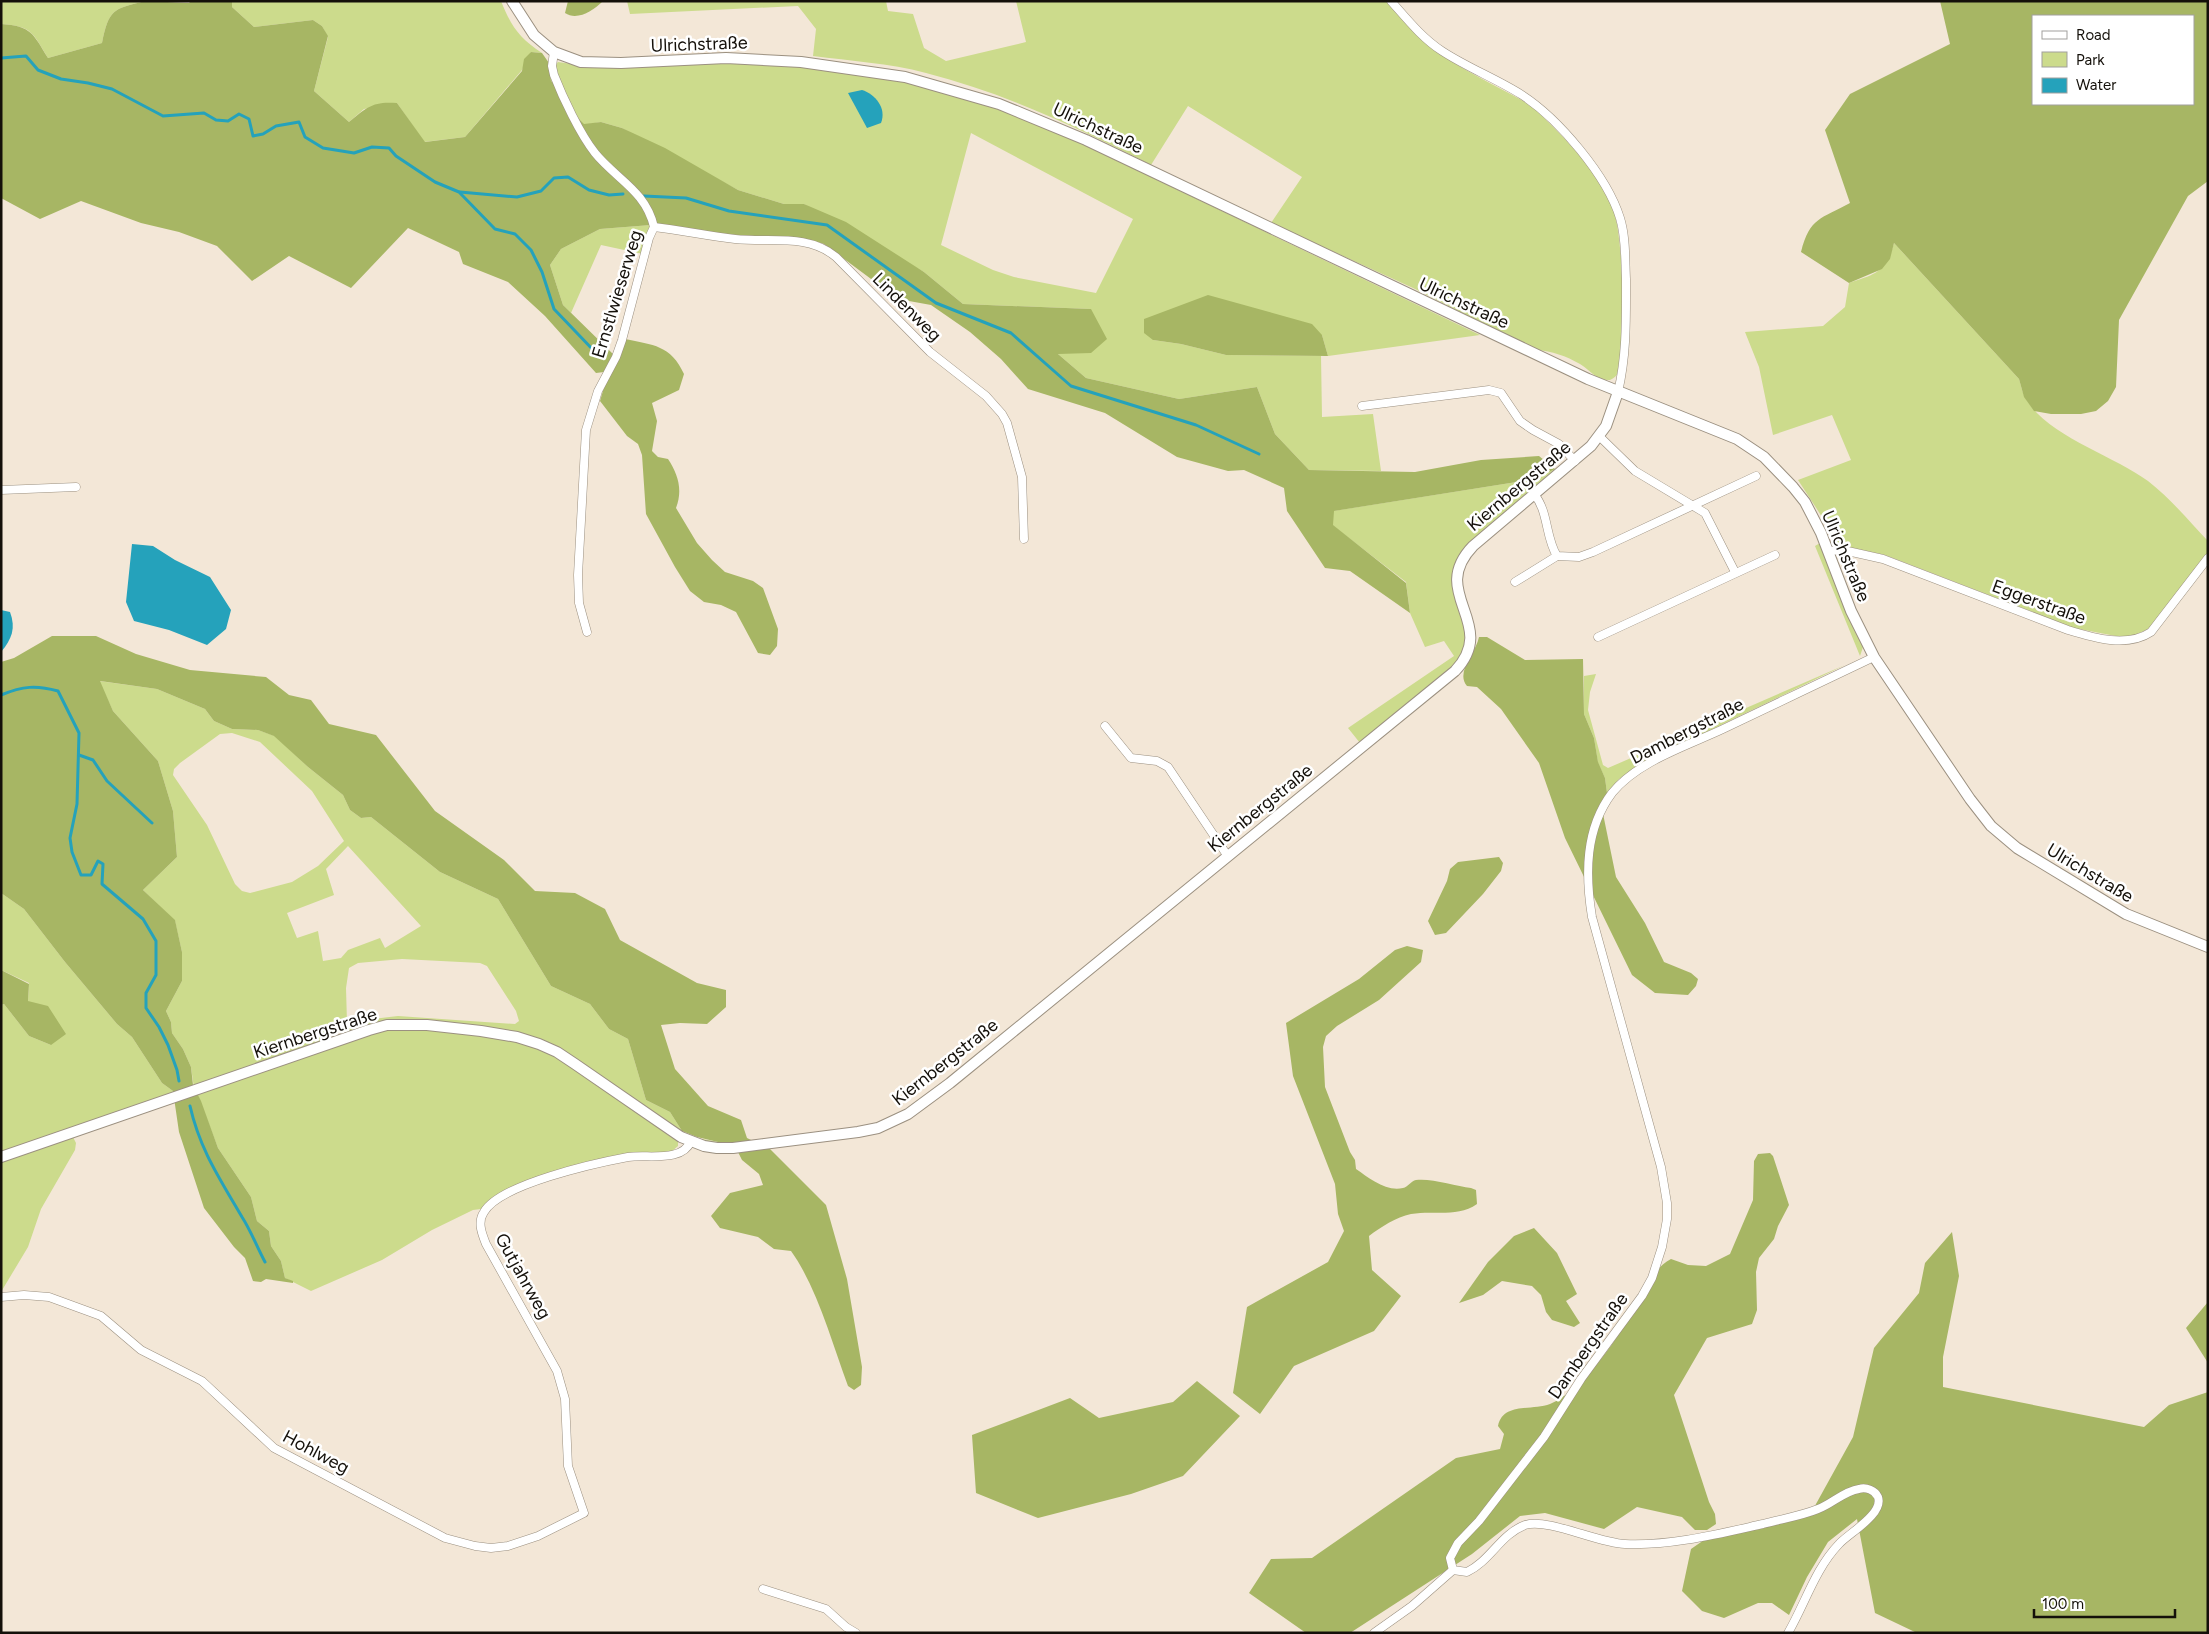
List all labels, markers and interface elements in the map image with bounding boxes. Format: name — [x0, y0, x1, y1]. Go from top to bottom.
legend — [2032, 15, 2194, 105]
text: Road — [2076, 26, 2111, 44]
street label: Ulrichstraße — [650, 31, 748, 57]
text: Park — [2076, 51, 2105, 69]
text: Water — [2076, 76, 2116, 94]
street label: Ulrichstraße — [1049, 97, 1147, 159]
street label: Ernstlwieserweg — [587, 227, 647, 361]
street label: Lindenweg — [868, 268, 946, 346]
street label: Ulrichstraße — [1415, 272, 1513, 334]
street label: Kiernbergstraße — [1463, 436, 1575, 536]
street label: Ulrichstraße — [1817, 507, 1875, 605]
street label: Eggerstraße — [1989, 575, 2089, 629]
street label: Dambergstraße — [1627, 693, 1748, 769]
street label: Kiernbergstraße — [1203, 759, 1317, 857]
street label: Ulrichstraße — [2043, 839, 2137, 908]
street label: Kiernbergstraße — [250, 1003, 380, 1063]
street label: Kiernbergstraße — [888, 1014, 1003, 1110]
street label: Gutjahrweg — [490, 1229, 556, 1323]
street label: Dambergstraße — [1543, 1289, 1633, 1403]
street label: Hohlweg — [279, 1425, 353, 1479]
scale bar — [2034, 1586, 2175, 1618]
text: 100 m — [2042, 1595, 2084, 1613]

